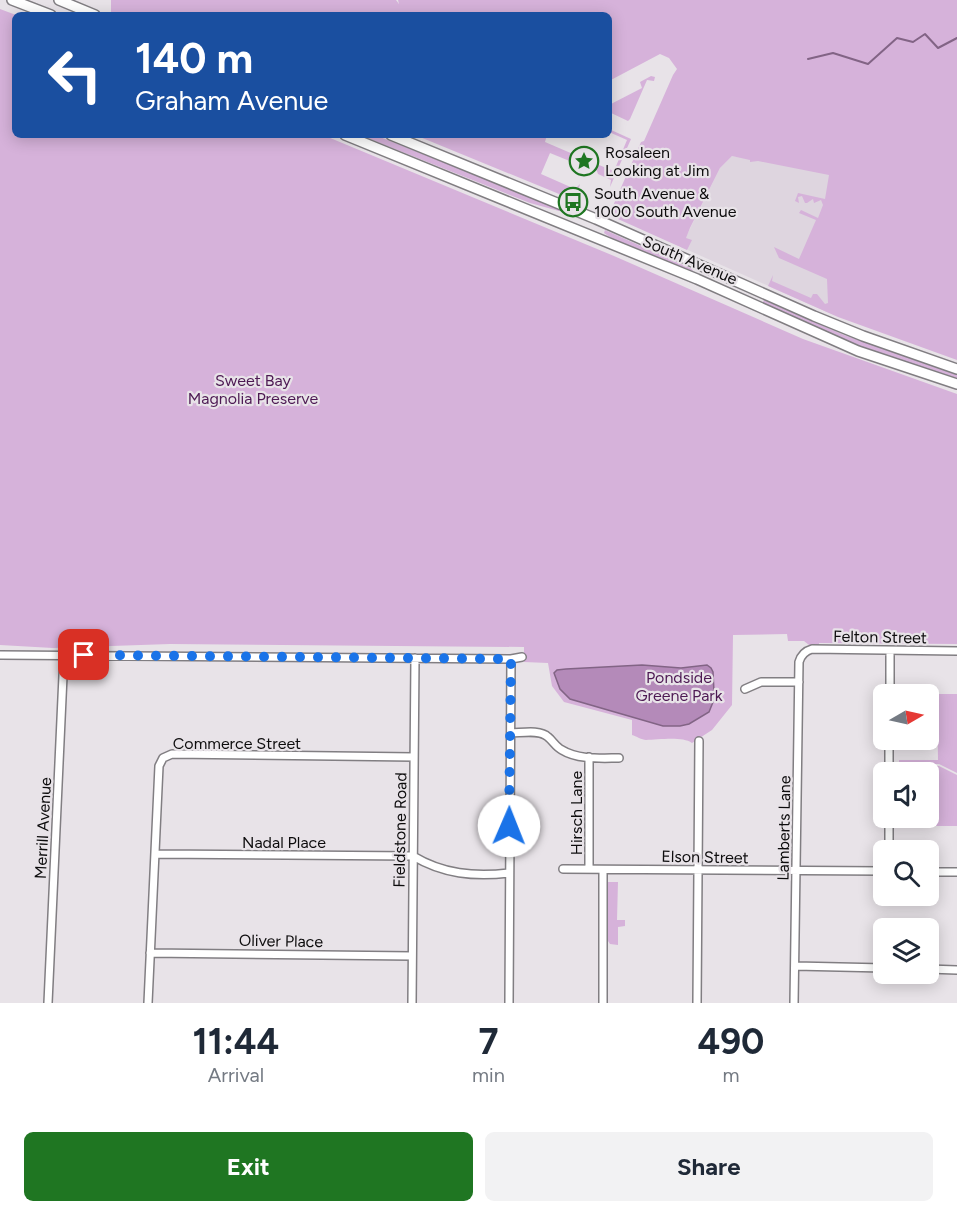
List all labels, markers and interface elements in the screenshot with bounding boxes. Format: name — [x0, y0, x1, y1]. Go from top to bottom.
text: 140 m — [135, 33, 253, 84]
icon: left — [36, 36, 114, 114]
text: Graham Avenue — [135, 84, 328, 117]
place label: Rosaleen Looking at Jim — [605, 143, 709, 180]
place icon: Rosaleen Looking at Jim — [568, 145, 600, 177]
place label: South Avenue & 1000 South Avenue — [594, 184, 737, 221]
bus stop icon: South Avenue & 1000 South Avenue — [557, 186, 589, 218]
street label: South Avenue — [640, 232, 740, 289]
park label: Sweet Bay Magnolia Preserve — [188, 371, 318, 408]
street label: Felton Street — [833, 627, 927, 647]
pin — [58, 629, 109, 680]
icon: arrive — [67, 638, 100, 671]
park label: Pondside Greene Park — [635, 668, 723, 705]
north arrow — [873, 684, 939, 750]
map controls — [873, 684, 939, 984]
street label: Commerce Street — [173, 734, 301, 753]
button: sound — [873, 762, 939, 828]
street label: Hirsch Lane — [567, 771, 586, 855]
street label: Fieldstone Road — [389, 772, 411, 888]
street label: Lamberts Lane — [774, 775, 794, 881]
street label: Merrill Avenue — [31, 776, 55, 879]
position arrow — [477, 794, 541, 858]
street label: Nadal Place — [242, 833, 326, 852]
button: search — [873, 840, 939, 906]
street label: Elson Street — [661, 847, 749, 867]
button: layers — [873, 918, 939, 984]
street label: Oliver Place — [239, 931, 324, 951]
text: 11:44 — [193, 1020, 279, 1063]
text: 7 — [478, 1020, 498, 1063]
text: 490 — [697, 1020, 764, 1063]
text: Arrival — [208, 1063, 264, 1087]
text: min — [472, 1063, 505, 1087]
text: m — [722, 1063, 739, 1087]
button: Exit — [24, 1132, 473, 1201]
button: Share — [485, 1132, 933, 1201]

